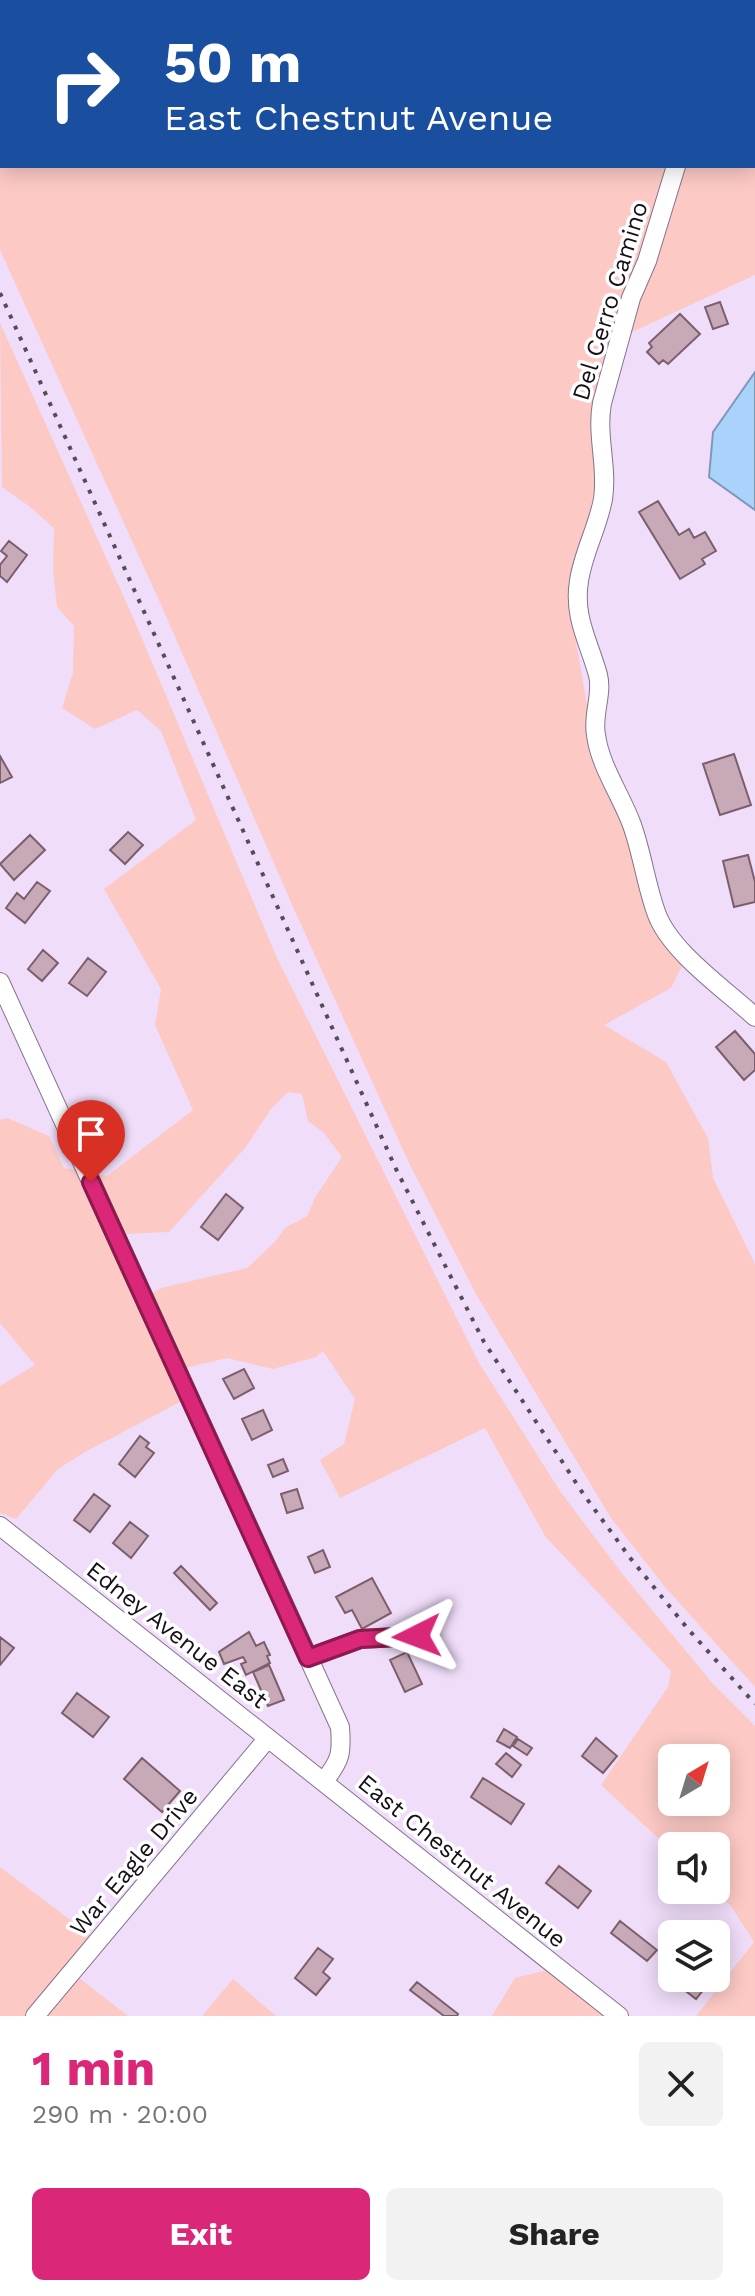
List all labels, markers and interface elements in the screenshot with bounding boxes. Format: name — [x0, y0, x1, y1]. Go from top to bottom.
text: 50 m — [164, 30, 301, 96]
icon: right — [32, 32, 136, 136]
text: East Chestnut Avenue — [164, 97, 553, 139]
street label: Del Cerro Camino — [566, 198, 654, 404]
pin — [57, 1100, 125, 1182]
icon: arrive — [69, 1112, 113, 1156]
street label: Edney Avenue East — [81, 1556, 273, 1714]
position arrow — [375, 1594, 459, 1678]
north arrow — [658, 1744, 730, 1816]
map controls — [658, 1744, 730, 1992]
street label: East Chestnut Avenue — [352, 1768, 572, 1954]
street label: War Eagle Drive — [64, 1783, 204, 1941]
button: sound — [658, 1832, 730, 1904]
button: layers — [658, 1920, 730, 1992]
text: 1 min — [32, 2040, 155, 2097]
button: close — [639, 2042, 723, 2126]
text: 290 m · 20:00 — [32, 2099, 208, 2129]
button: Exit — [32, 2188, 370, 2280]
button: Share — [386, 2188, 723, 2280]

